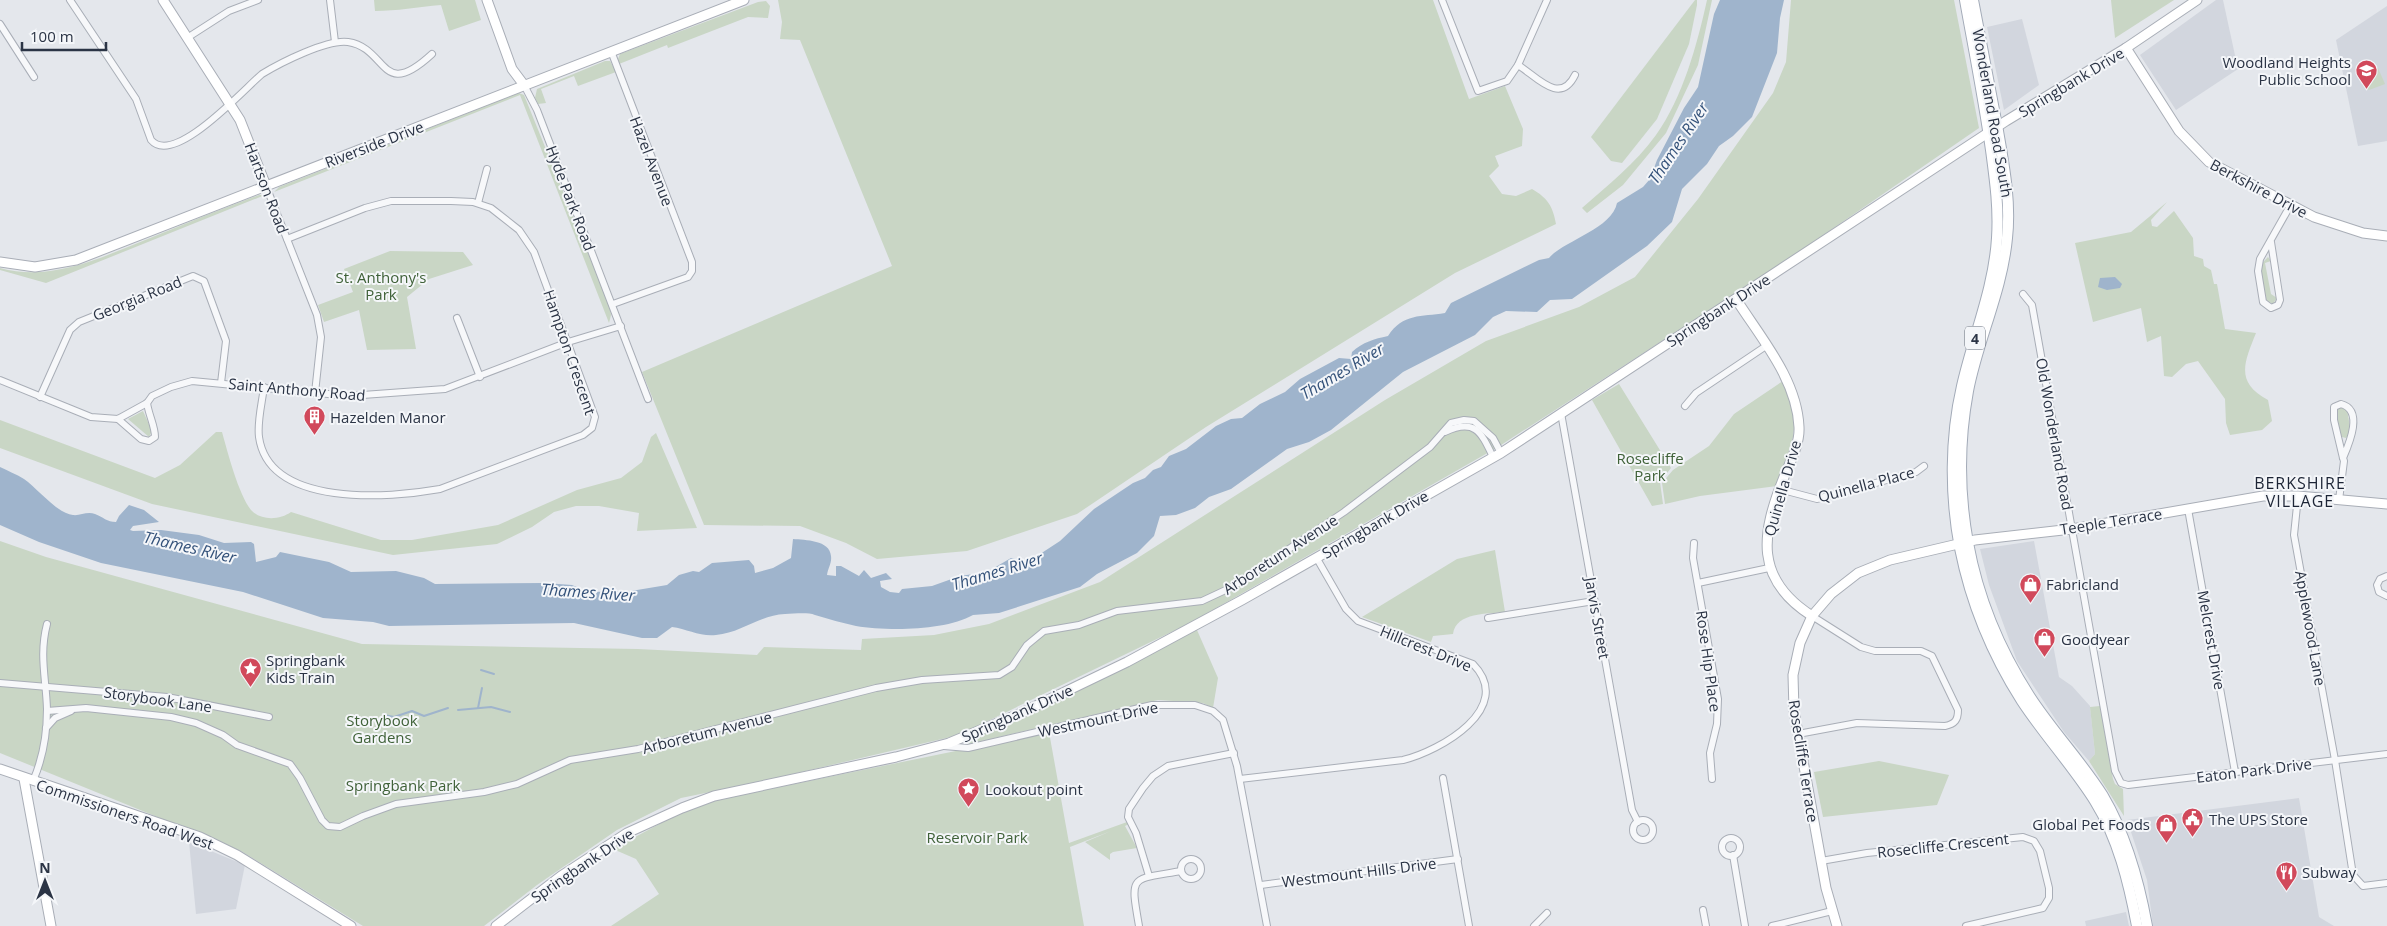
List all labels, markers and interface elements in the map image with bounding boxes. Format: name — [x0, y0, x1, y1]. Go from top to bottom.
scale bar — [22, 20, 106, 52]
text: 100 m — [30, 26, 74, 46]
street label: Wonderland Road South — [1968, 27, 2018, 199]
street label: Springbank Drive — [2014, 43, 2128, 121]
place label: Woodland Heights Public School — [2222, 52, 2351, 89]
school or university icon: Woodland Heights Public School — [2355, 59, 2379, 90]
water label: Thames River — [1643, 97, 1714, 188]
street label: Hazel Avenue — [626, 113, 678, 209]
street label: Riverside Drive — [322, 116, 426, 172]
street label: Hartson Road — [240, 140, 294, 236]
street label: Hyde Park Road — [542, 143, 600, 253]
street label: Berkshire Drive — [2207, 154, 2311, 222]
park label: St. Anthony's Park — [336, 267, 426, 304]
street label: Springbank Drive — [1662, 269, 1774, 351]
street label: Georgia Road — [89, 271, 185, 325]
street label: Hampton Crescent — [539, 287, 601, 417]
road number: 4 — [1965, 326, 1985, 349]
water label: Thames River — [1296, 337, 1389, 405]
street label: Old Wonderland Road — [2032, 356, 2078, 512]
street label: Saint Anthony Road — [228, 373, 366, 405]
building icon: Hazelden Manor — [302, 405, 326, 436]
place label: Hazelden Manor — [330, 407, 446, 427]
street label: Quinella Drive — [1759, 438, 1805, 538]
park label: Rosecliffe Park — [1616, 448, 1684, 485]
street label: Quinella Place — [1816, 462, 1916, 506]
district label: BERKSHIRE VILLAGE — [2254, 472, 2346, 512]
street label: Springbank Drive — [1318, 485, 1432, 563]
street label: Teeple Terrace — [2058, 503, 2164, 539]
street label: Arboretum Avenue — [1219, 509, 1341, 599]
water label: Thames River — [142, 526, 239, 568]
water label: Thames River — [949, 547, 1046, 595]
street label: Applewood Lane — [2291, 569, 2331, 687]
shop icon: Fabricland — [2018, 572, 2042, 603]
street label: Jarvis Street — [1581, 574, 1615, 660]
place label: Fabricland — [2046, 574, 2119, 594]
water label: Thames River — [540, 578, 636, 606]
street label: Melcrest Drive — [2193, 589, 2231, 691]
street label: Rose Hip Place — [1692, 609, 1726, 713]
street label: Hillcrest Drive — [1377, 621, 1475, 675]
shop icon: Goodyear — [2033, 627, 2057, 658]
place label: Goodyear — [2061, 629, 2130, 649]
place label: Springbank Kids Train — [266, 650, 345, 687]
place icon: Springbank Kids Train — [238, 657, 262, 688]
street label: Springbank Drive — [958, 679, 1076, 747]
street label: Storybook Lane — [103, 682, 213, 716]
street label: Westmount Drive — [1036, 697, 1160, 741]
street label: Rosecliffe Terrace — [1784, 698, 1824, 824]
street label: Arboretum Avenue — [640, 706, 774, 758]
park label: Storybook Gardens — [346, 710, 418, 747]
street label: Eaton Park Drive — [2195, 753, 2313, 787]
street label: Commissioners Road West — [34, 774, 216, 854]
park label: Springbank Park — [346, 775, 460, 795]
place icon: Lookout point — [957, 777, 981, 808]
place label: Lookout point — [985, 779, 1083, 799]
public building icon: The UPS Store — [2181, 807, 2205, 838]
place label: The UPS Store — [2209, 809, 2308, 829]
shop icon: Global Pet Foods — [2154, 812, 2178, 843]
place label: Global Pet Foods — [2032, 814, 2150, 834]
street label: Springbank Drive — [527, 823, 637, 907]
park label: Reservoir Park — [926, 827, 1028, 847]
street label: Rosecliffe Crescent — [1876, 828, 2010, 862]
street label: Westmount Hills Drive — [1281, 853, 1437, 891]
north arrow — [20, 856, 70, 906]
text: N — [39, 858, 51, 877]
restaurant icon: Subway — [2274, 860, 2298, 891]
place label: Subway — [2302, 862, 2357, 882]

